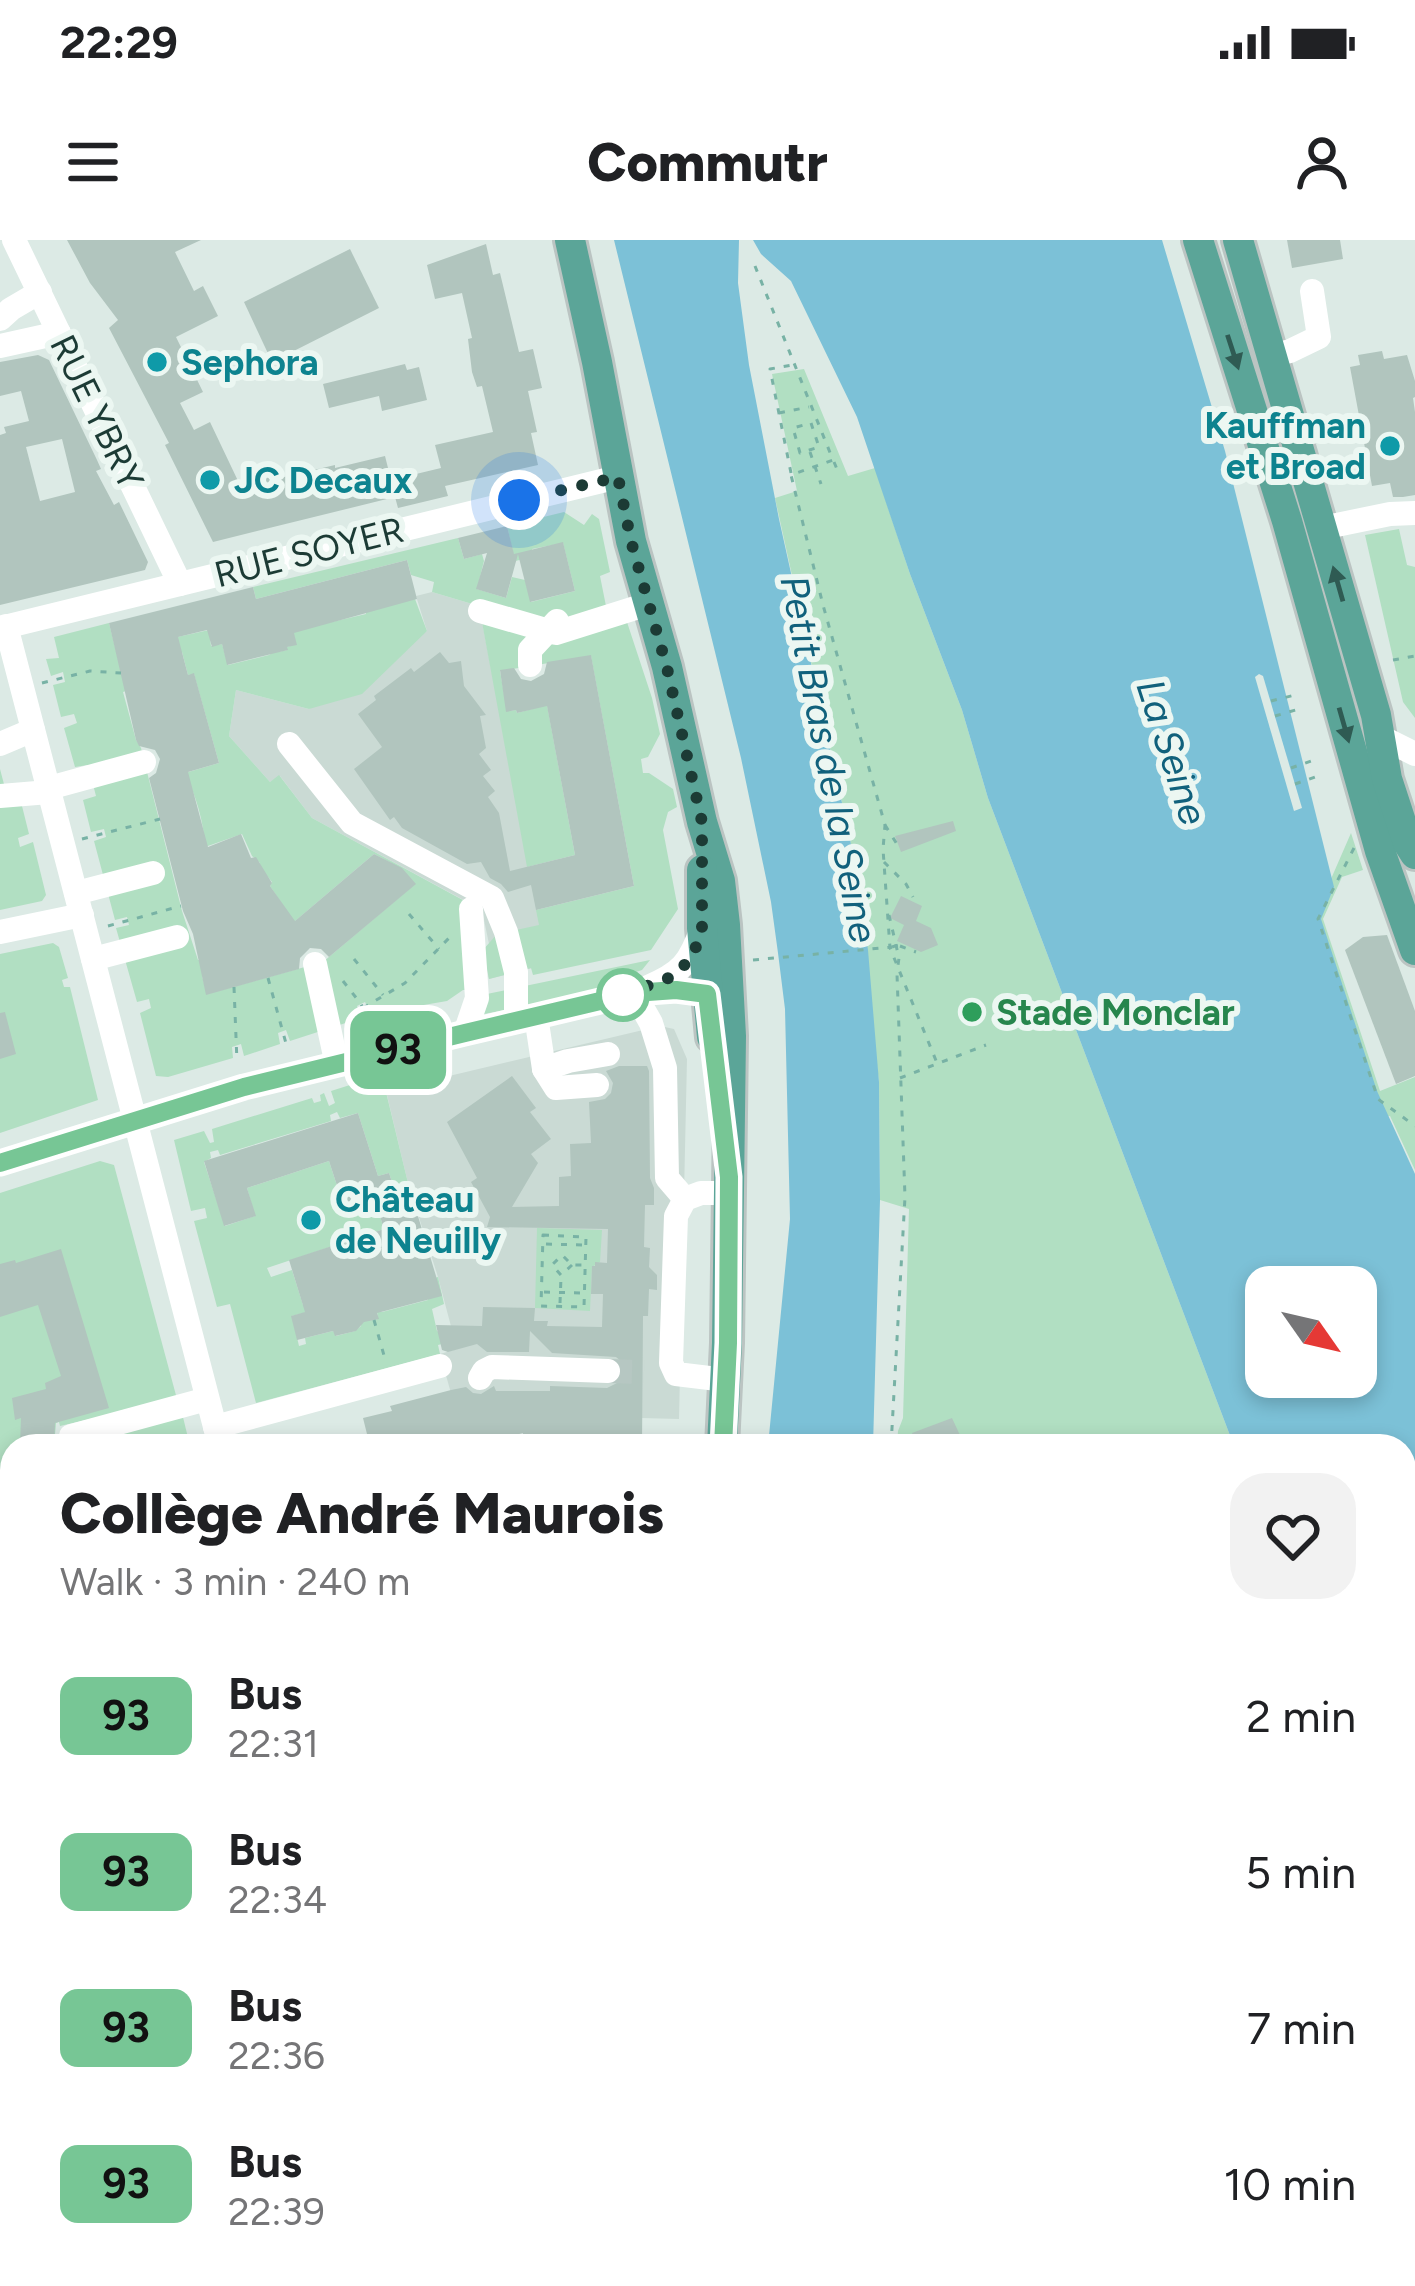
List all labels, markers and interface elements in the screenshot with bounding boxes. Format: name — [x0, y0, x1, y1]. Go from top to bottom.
text: 22:29 — [60, 15, 178, 69]
icon: menu — [60, 129, 126, 195]
icon: person — [1289, 129, 1355, 195]
text: Commutr — [587, 130, 828, 195]
street label: RUE YBRY — [41, 328, 153, 496]
one-way arrow — [1224, 334, 1243, 371]
place label: Sephora — [181, 341, 319, 384]
marker: Sephora — [144, 349, 170, 375]
place label: Kauffman et Broad — [1204, 404, 1366, 488]
marker: Kauffman et Broad — [1377, 433, 1403, 459]
place label: JC Decaux — [234, 459, 412, 502]
marker: JC Decaux — [197, 467, 223, 493]
your location — [489, 470, 549, 530]
street label: RUE SOYER — [210, 508, 408, 596]
one-way arrow — [1328, 565, 1346, 601]
water label: Petit Bras de la Seine — [770, 571, 888, 947]
water label: La Seine — [1126, 673, 1218, 831]
one-way arrow — [1336, 707, 1355, 744]
unlabelled marker — [598, 970, 648, 1020]
place label: Stade Monclar — [996, 991, 1235, 1034]
marker: Stade Monclar — [959, 999, 985, 1025]
line badge: 93 — [344, 1011, 452, 1089]
text: 93 — [374, 1024, 422, 1075]
place label: Château de Neuilly — [335, 1178, 501, 1262]
marker: Château de Neuilly — [298, 1207, 324, 1233]
north arrow — [1245, 1266, 1377, 1398]
map controls — [1245, 1266, 1377, 1398]
button: heart — [1230, 1473, 1356, 1599]
text: Collège André Maurois — [60, 1479, 664, 1547]
text: Walk · 3 min · 240 m — [60, 1558, 410, 1605]
text: Bus — [228, 1666, 302, 1720]
text: 2 min — [1246, 1689, 1356, 1743]
text: 93 — [102, 1690, 150, 1741]
text: 22:31 — [228, 1720, 319, 1767]
text: Bus — [228, 1822, 302, 1876]
text: 5 min — [1245, 1845, 1356, 1899]
text: 93 — [102, 1846, 150, 1897]
text: 22:34 — [228, 1876, 327, 1923]
text: Bus — [228, 1978, 302, 2032]
text: 7 min — [1247, 2001, 1356, 2055]
text: 93 — [102, 2002, 150, 2053]
text: 22:36 — [228, 2032, 325, 2079]
text: Bus — [228, 2134, 302, 2188]
text: 10 min — [1224, 2157, 1356, 2211]
text: 93 — [102, 2158, 150, 2209]
text: 22:39 — [228, 2188, 325, 2235]

